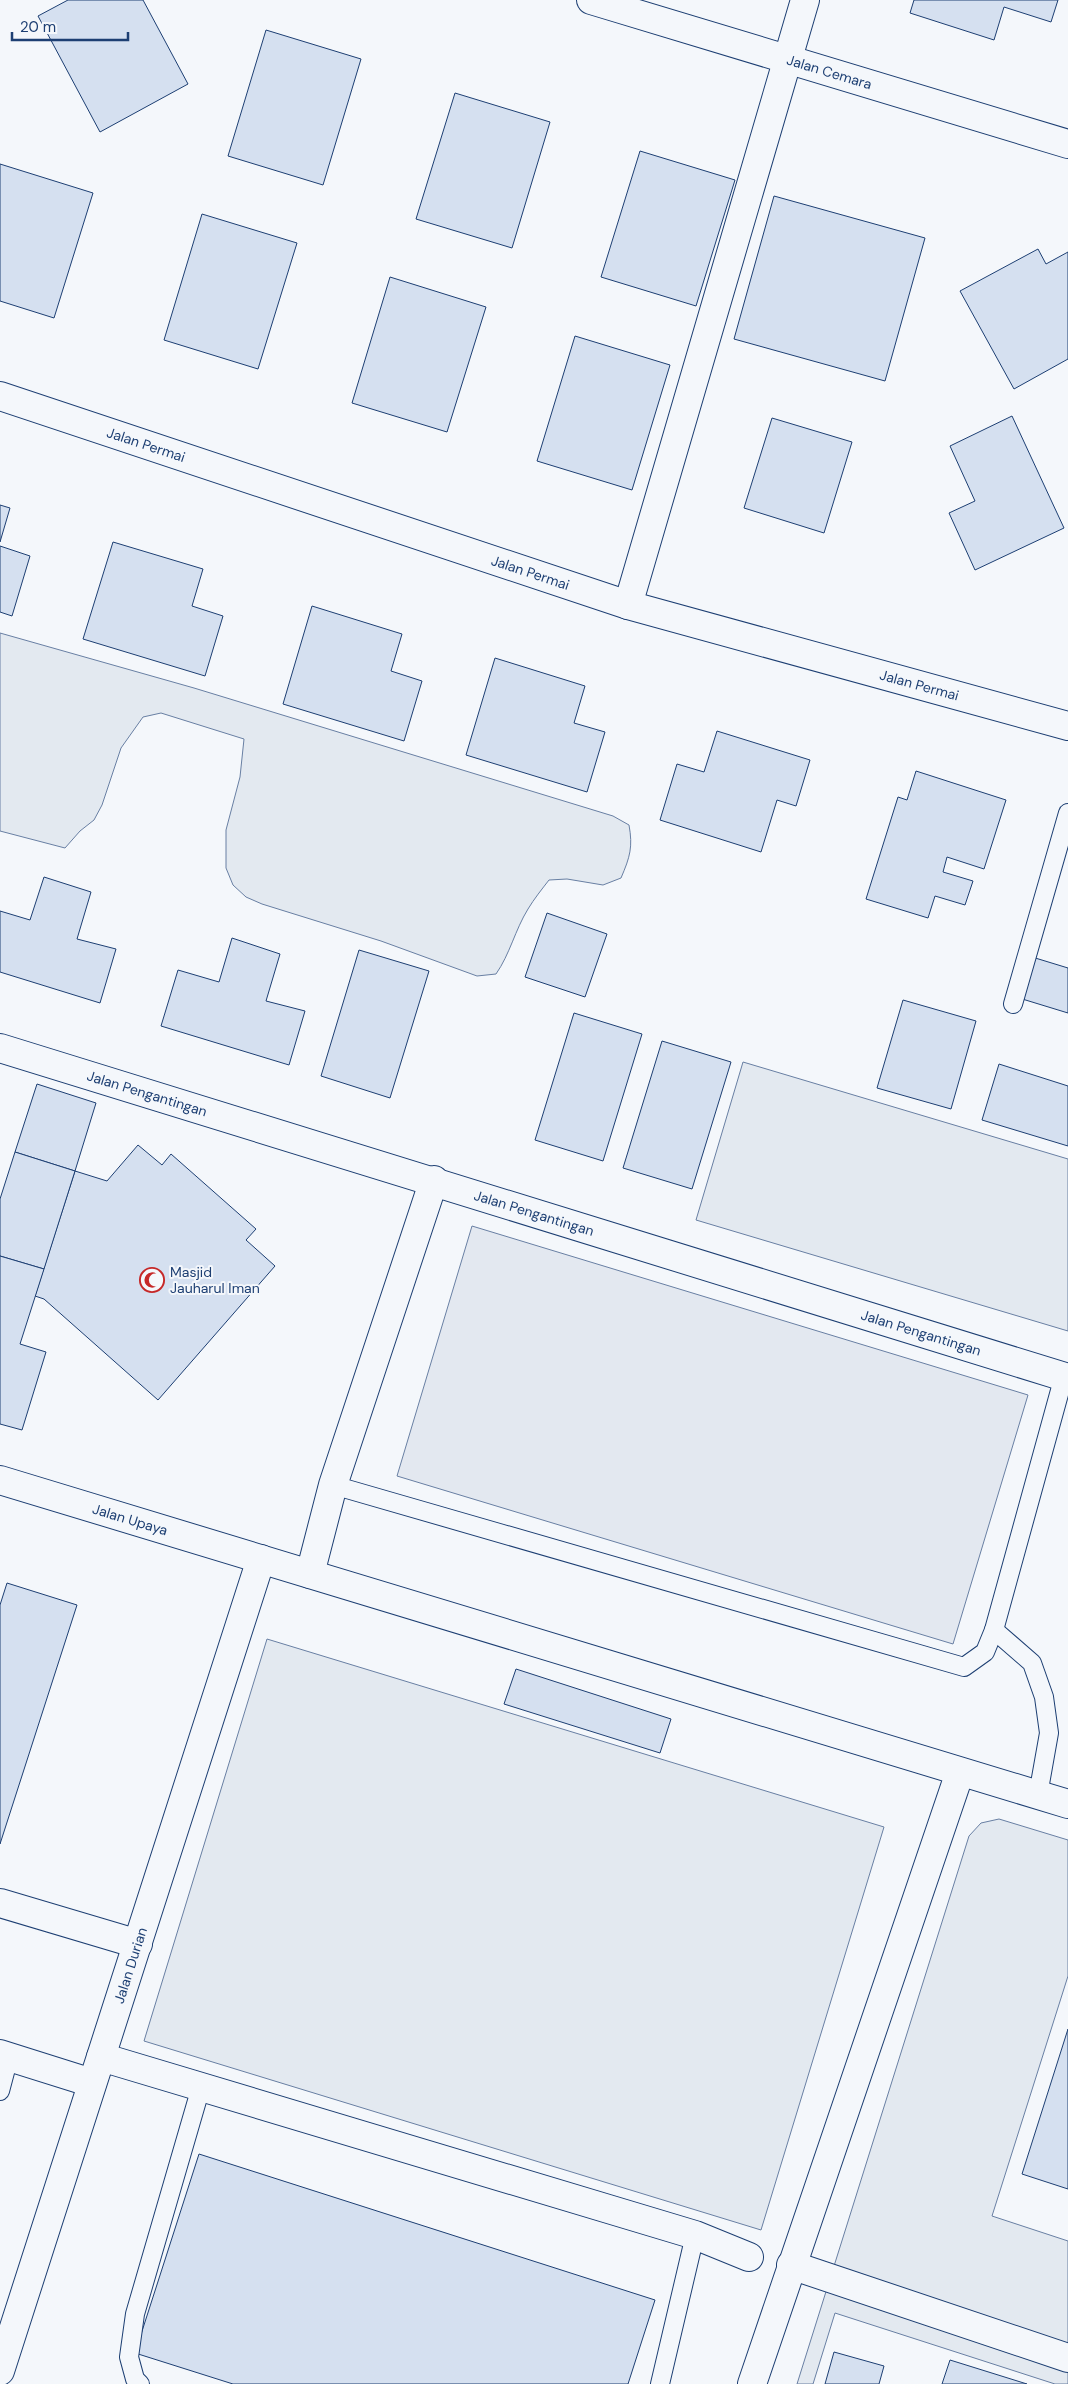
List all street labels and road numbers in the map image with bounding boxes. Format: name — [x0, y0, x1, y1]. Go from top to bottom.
street label: Jalan Cemara — [785, 51, 874, 93]
street label: Jalan Permai — [105, 423, 188, 466]
street label: Jalan Permai — [489, 551, 572, 594]
street label: Jalan Permai — [878, 666, 961, 705]
street label: Jalan Pengantingan — [85, 1066, 209, 1120]
street label: Jalan Pengantingan — [472, 1186, 596, 1240]
street label: Jalan Pengantingan — [859, 1306, 983, 1360]
street label: Jalan Upaya — [90, 1500, 170, 1539]
street label: Jalan Durian — [110, 1925, 151, 2006]

